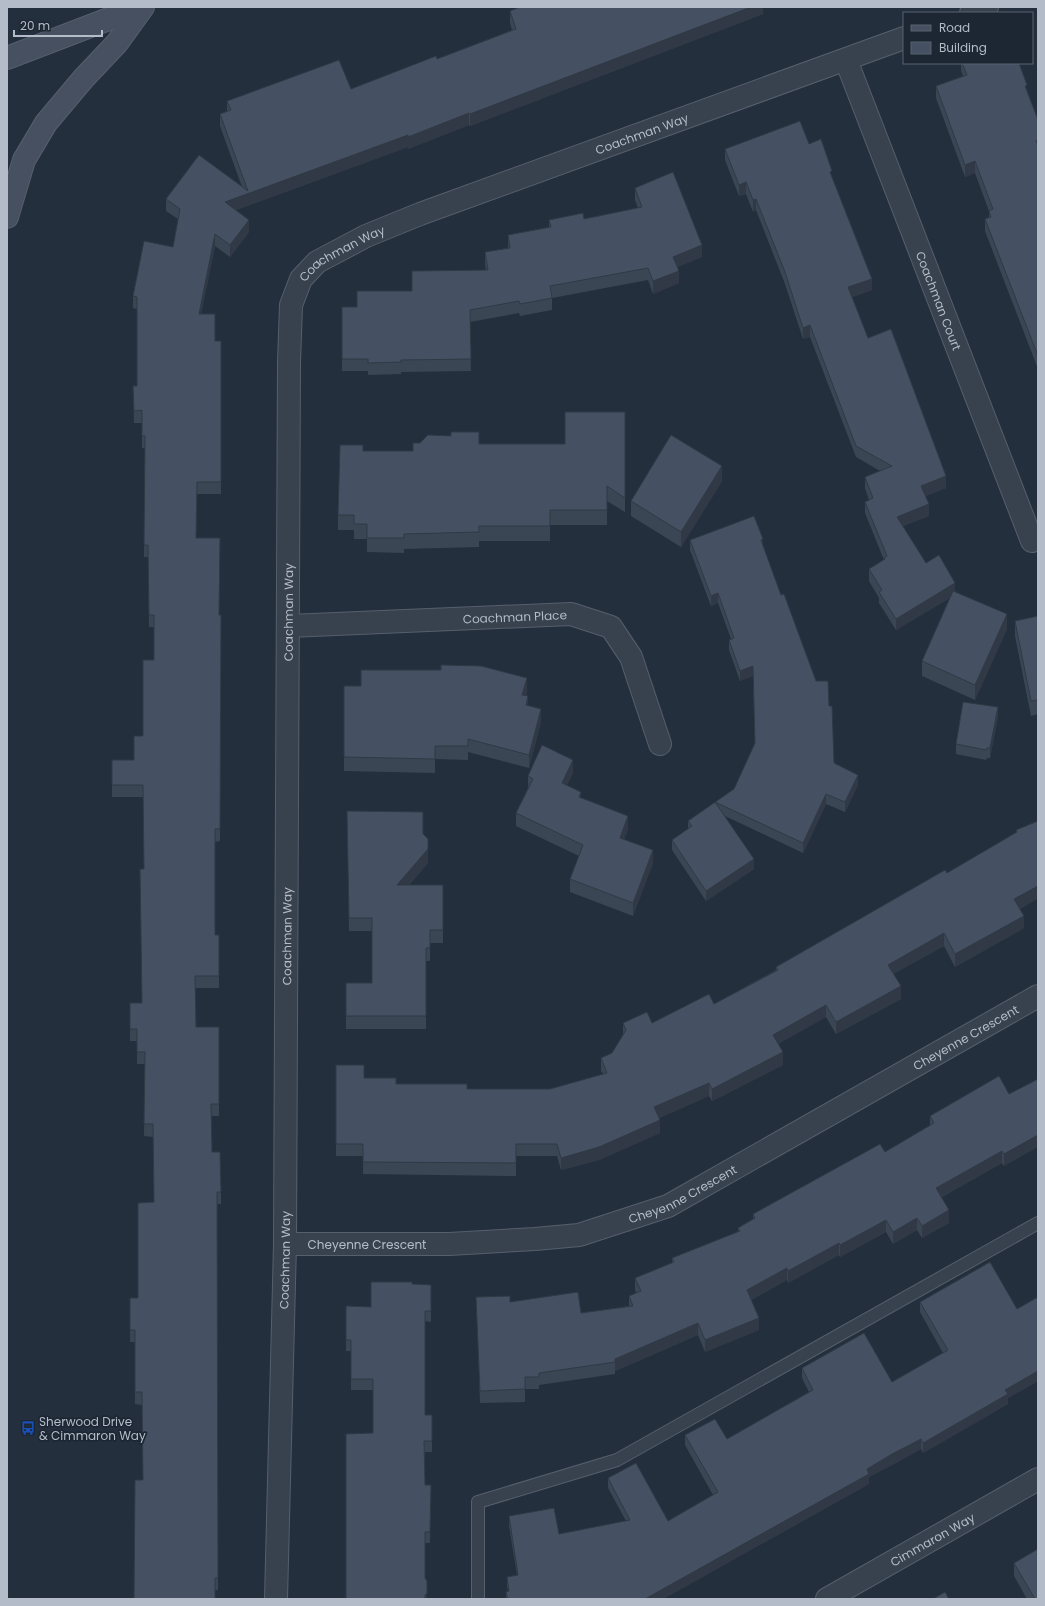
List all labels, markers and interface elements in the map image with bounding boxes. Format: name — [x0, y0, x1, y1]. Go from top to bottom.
scale bar — [14, 12, 102, 38]
legend — [903, 12, 1033, 64]
text: 20 m — [20, 17, 50, 34]
text: Road — [939, 19, 970, 36]
text: Building — [939, 39, 987, 56]
street label: Coachman Way — [593, 109, 691, 158]
street label: Coachman Way — [295, 221, 387, 285]
street label: Coachman Court — [912, 249, 966, 353]
street label: Coachman Way — [279, 563, 297, 661]
street label: Coachman Place — [462, 606, 567, 627]
street label: Coachman Way — [278, 887, 295, 985]
street label: Cheyenne Crescent — [910, 1000, 1021, 1074]
street label: Cheyenne Crescent — [626, 1160, 740, 1227]
street label: Coachman Way — [275, 1211, 294, 1309]
street label: Cheyenne Crescent — [308, 1236, 426, 1253]
place label: Sherwood Drive & Cimmaron Way — [39, 1413, 146, 1444]
bus stop icon: Sherwood Drive & Cimmaron Way — [20, 1420, 36, 1436]
street label: Cimmaron Way — [887, 1508, 978, 1570]

